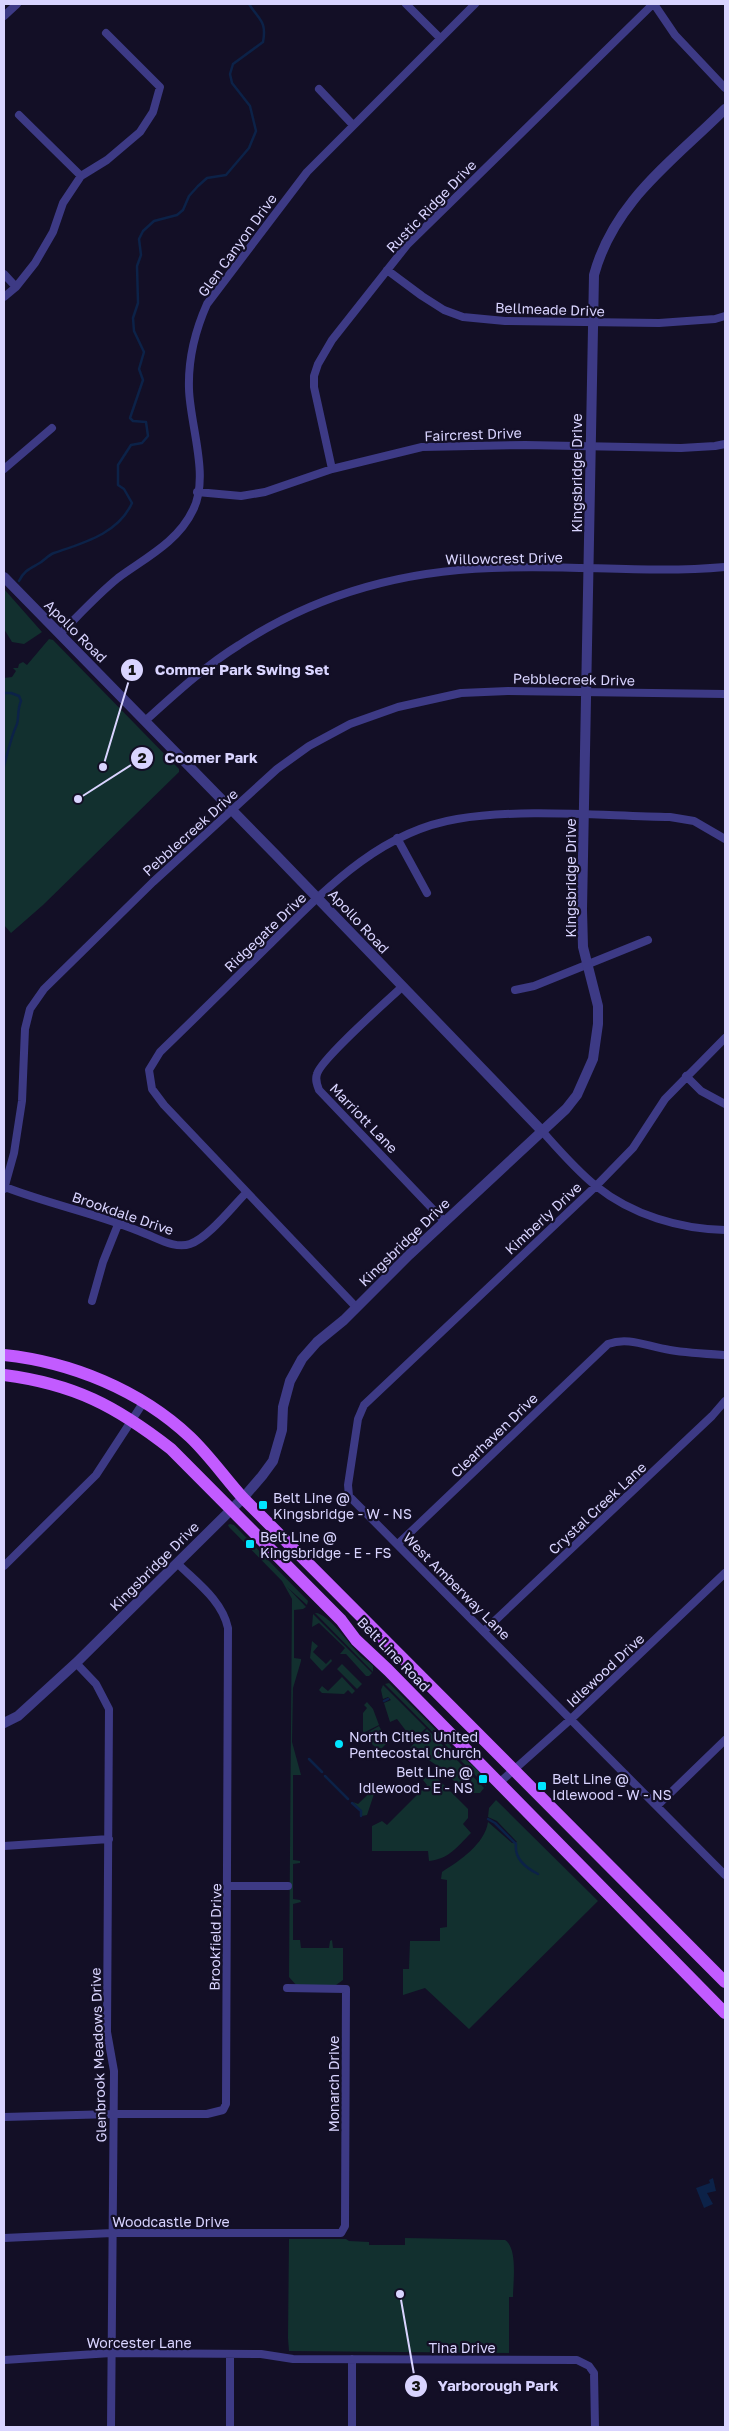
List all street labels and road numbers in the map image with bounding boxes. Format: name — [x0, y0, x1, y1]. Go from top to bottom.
street label: Rustic Ridge Drive — [382, 156, 480, 256]
street label: Glen Canyon Drive — [194, 190, 280, 300]
street label: Bellmeade Drive — [495, 299, 605, 319]
street label: Kingsbridge Drive — [568, 413, 585, 533]
street label: Faircrest Drive — [424, 424, 522, 444]
street label: Willowcrest Drive — [445, 548, 563, 568]
street label: Apollo Road — [41, 596, 111, 666]
street label: Pebblecreek Drive — [513, 669, 635, 689]
street label: Pebblecreek Drive — [139, 785, 241, 879]
street label: Kingsbridge Drive — [562, 818, 579, 938]
street label: Apollo Road — [325, 885, 393, 957]
street label: Ridgegate Drive — [221, 889, 309, 975]
street label: Marriott Lane — [327, 1080, 401, 1156]
street label: Kimberly Drive — [501, 1178, 585, 1258]
street label: Brookdale Drive — [70, 1188, 176, 1238]
street label: Kingsbridge Drive — [355, 1194, 453, 1290]
street label: Clearhaven Drive — [447, 1389, 541, 1481]
street label: Crystal Creek Lane — [545, 1458, 649, 1558]
street label: Kingsbridge Drive — [106, 1518, 202, 1614]
street label: West Amberway Lane — [400, 1529, 514, 1643]
street label: Belt Line Road — [354, 1613, 434, 1695]
street label: Idlewood Drive — [563, 1630, 647, 1710]
street label: Brookfield Drive — [206, 1883, 224, 1991]
street label: Glenbrook Meadows Drive — [86, 1967, 110, 2143]
street label: Monarch Drive — [325, 2036, 342, 2132]
street label: Woodcastle Drive — [112, 2213, 230, 2230]
street label: Worcester Lane — [86, 2334, 192, 2351]
street label: Tina Drive — [428, 2339, 496, 2356]

